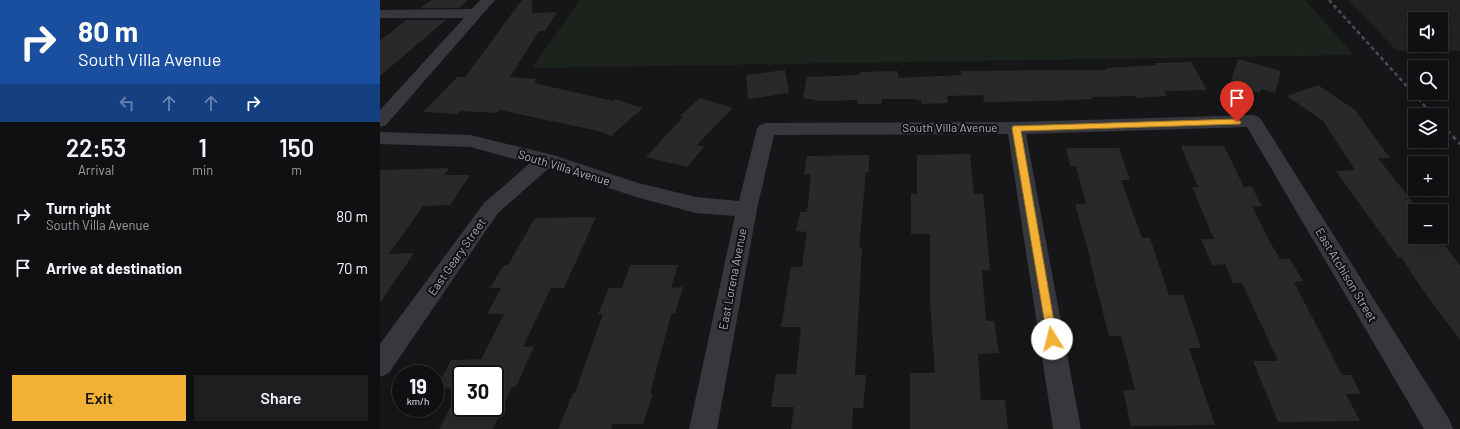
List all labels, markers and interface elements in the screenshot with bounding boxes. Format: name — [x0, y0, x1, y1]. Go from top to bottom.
map controls — [1408, 12, 1448, 244]
button: sound — [1408, 12, 1448, 52]
text: 80 m — [78, 14, 138, 48]
icon: right — [12, 16, 64, 68]
text: South Villa Avenue — [78, 48, 221, 70]
button: search — [1408, 60, 1448, 100]
pin — [1220, 81, 1254, 122]
icon: arrive — [1226, 87, 1248, 109]
icon: left — [116, 92, 138, 114]
icon: ahead — [158, 92, 180, 114]
icon: ahead — [200, 92, 222, 114]
icon: right — [242, 92, 264, 114]
button: layers — [1408, 108, 1448, 148]
street label: South Villa Avenue — [902, 120, 998, 134]
text: 22:53 — [66, 133, 126, 162]
text: 1 — [199, 133, 207, 162]
text: 150 — [279, 133, 314, 162]
street label: South Villa Avenue — [517, 146, 612, 188]
button: + — [1408, 156, 1448, 196]
text: Arrival — [78, 162, 114, 178]
text: min — [192, 162, 213, 178]
text: m — [291, 162, 302, 178]
text: Turn right — [46, 199, 111, 217]
button: − — [1408, 204, 1448, 244]
icon: right — [12, 205, 34, 227]
text: 80 m — [336, 207, 368, 225]
street label: East Geary Street — [424, 215, 488, 298]
text: South Villa Avenue — [46, 217, 150, 233]
street label: East Atchison Street — [1313, 225, 1380, 324]
street label: East Lorena Avenue — [715, 227, 749, 331]
icon: arrive — [12, 257, 34, 279]
text: Arrive at destination — [46, 259, 182, 277]
text: 70 m — [337, 259, 368, 277]
position arrow — [1031, 318, 1073, 360]
speed limit sign: 30 — [452, 365, 504, 417]
text: 19 — [409, 374, 427, 398]
button: Exit — [12, 375, 186, 421]
button: Share — [194, 375, 368, 421]
text: km/h — [407, 395, 429, 407]

